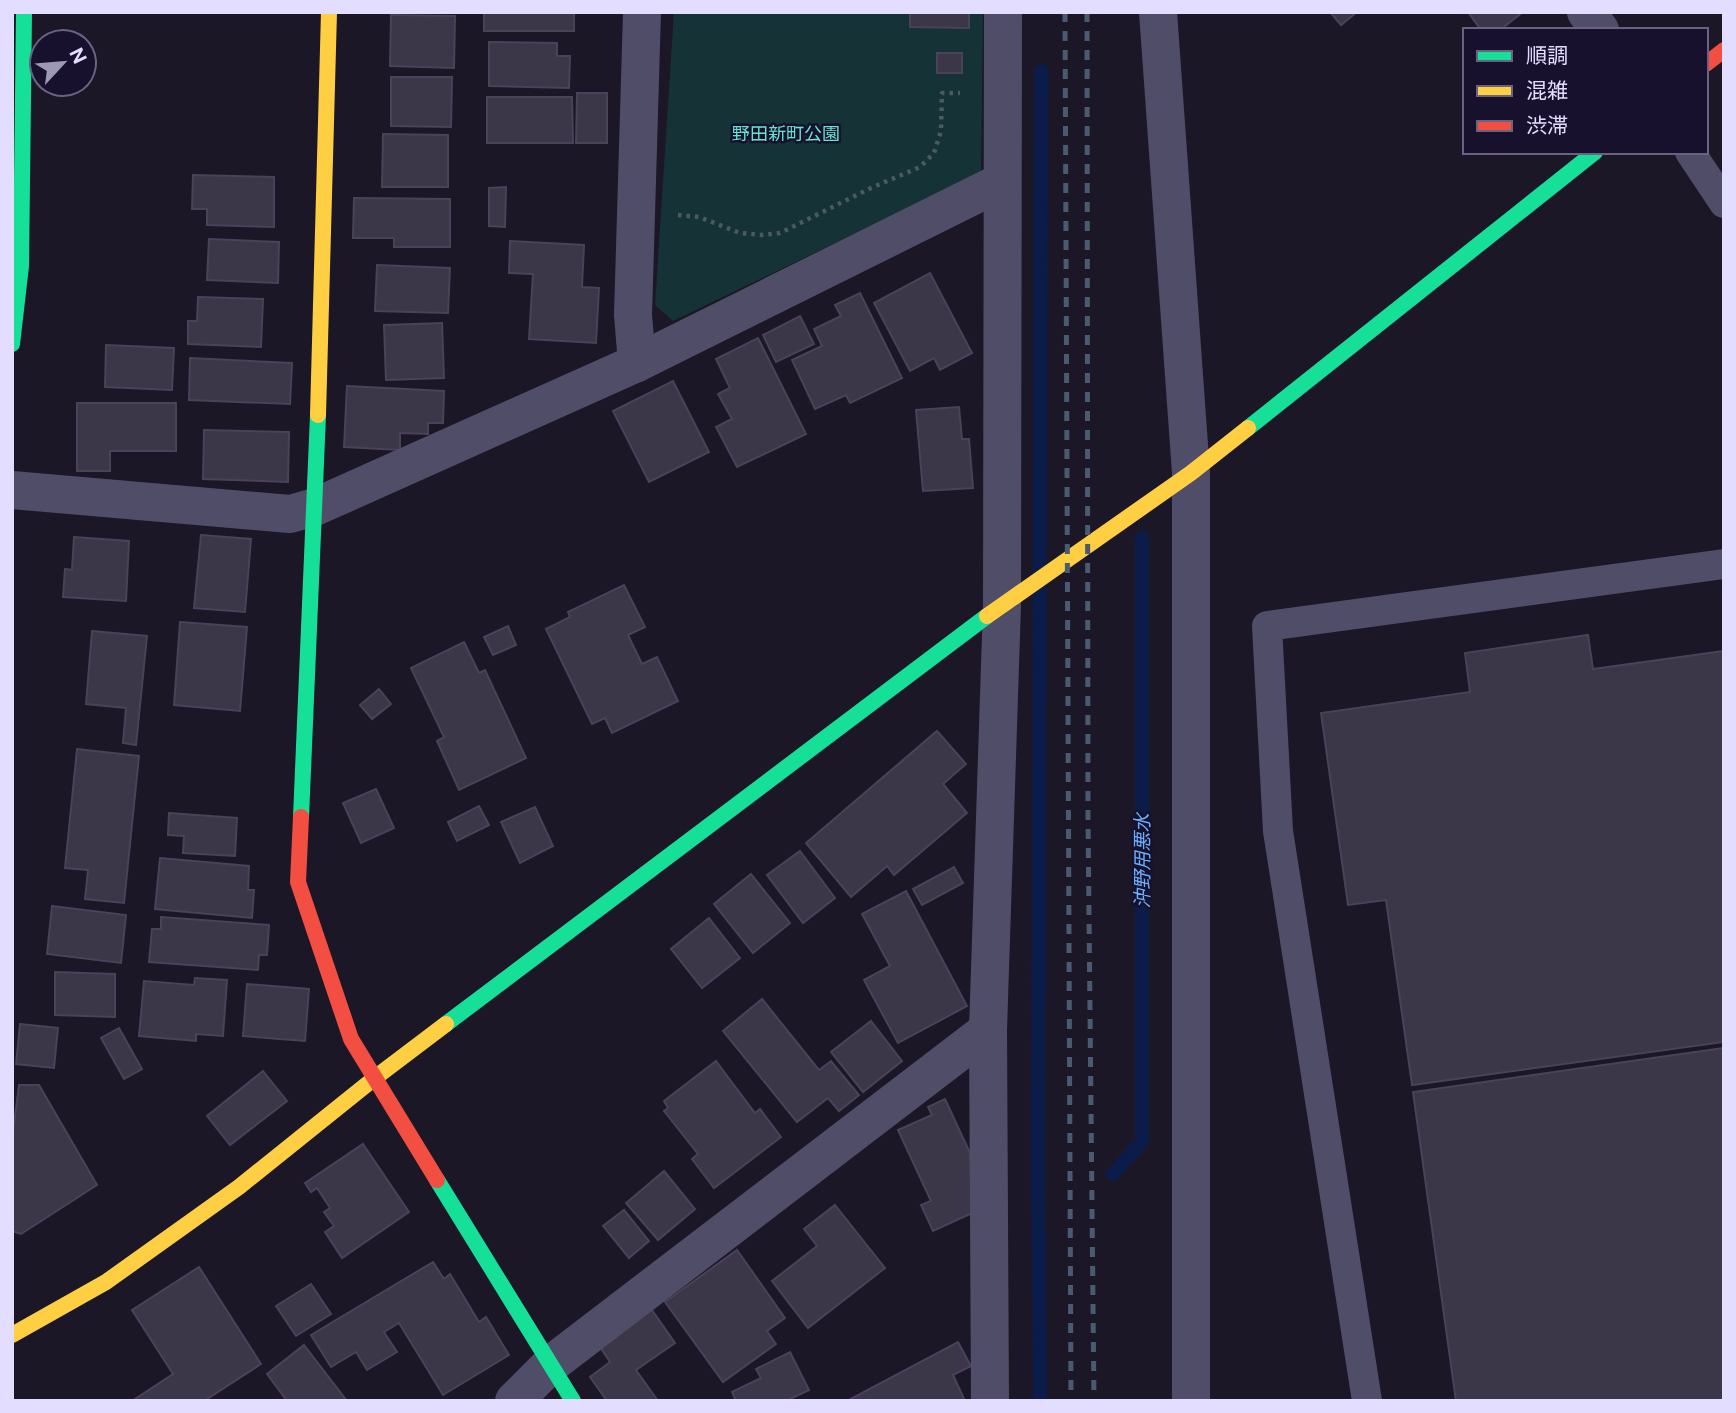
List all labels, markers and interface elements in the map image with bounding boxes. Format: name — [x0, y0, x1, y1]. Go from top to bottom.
north arrow — [28, 28, 98, 98]
legend — [1463, 28, 1708, 154]
text: 順調 — [1526, 43, 1568, 68]
text: N — [65, 44, 91, 67]
text: 混雑 — [1526, 78, 1568, 103]
text: 渋滞 — [1526, 113, 1568, 138]
park label: 野田新町公園 — [732, 123, 840, 144]
water label: 沖野用悪水 — [1131, 812, 1153, 909]

